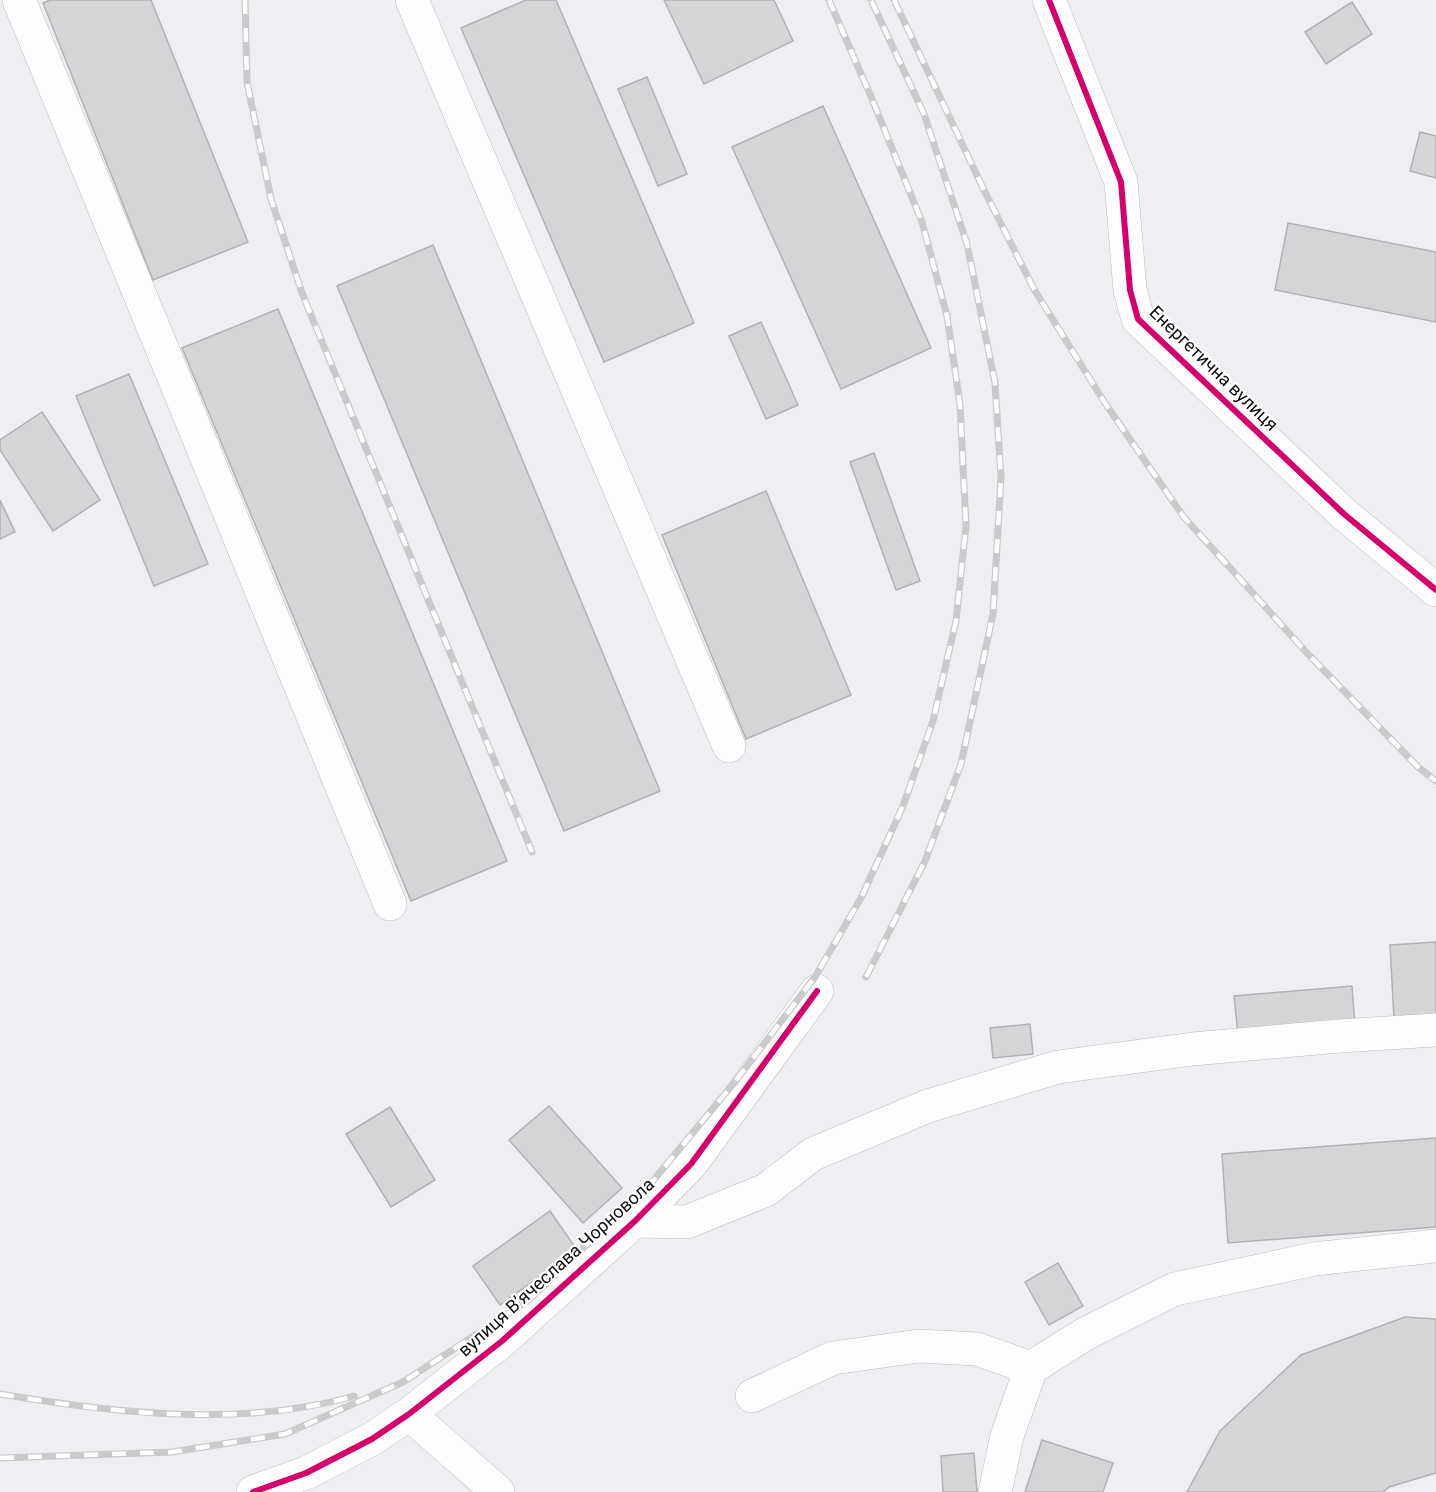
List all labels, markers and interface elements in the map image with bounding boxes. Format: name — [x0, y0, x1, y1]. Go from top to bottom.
street label: Енергетична вулиця — [1145, 301, 1283, 435]
street label: вулиця Вʼячеслава Чорновола — [454, 1173, 658, 1361]

